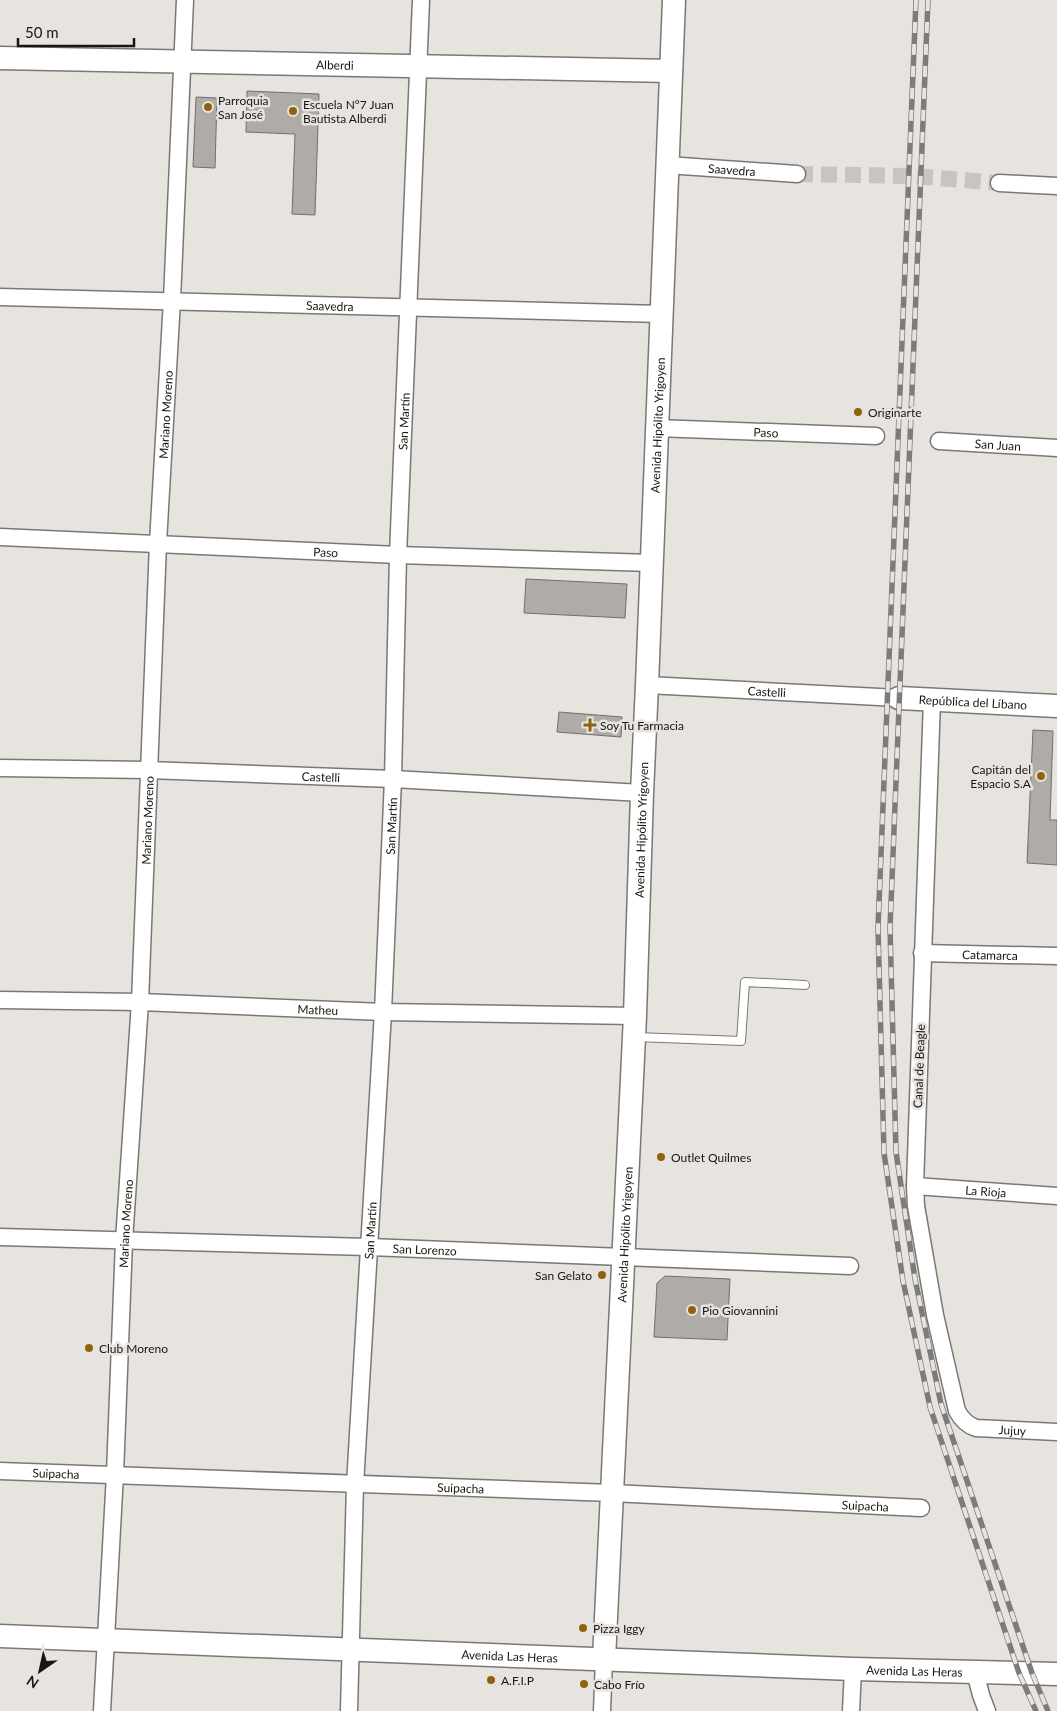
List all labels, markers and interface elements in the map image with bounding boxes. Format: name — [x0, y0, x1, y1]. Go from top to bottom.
scale bar — [18, 15, 134, 47]
text: 50 m — [25, 23, 59, 41]
street label: Alberdi — [316, 57, 354, 72]
place label: Parroquia San José — [218, 93, 269, 122]
place label: Escuela N°7 Juan Bautista Alberdi — [303, 97, 394, 126]
marker: Parroquia San José — [202, 101, 214, 113]
marker: Escuela N°7 Juan Bautista Alberdi — [287, 105, 299, 117]
street label: Saavedra — [708, 160, 756, 179]
street label: Saavedra — [306, 297, 354, 314]
street label: Avenida Hipólito Yrigoyen — [647, 357, 667, 493]
street label: Mariano Moreno — [155, 370, 175, 459]
street label: San Martín — [395, 392, 412, 450]
place label: Originarte — [868, 405, 922, 420]
marker: Originarte — [852, 406, 864, 418]
street label: Paso — [753, 424, 779, 440]
street label: San Juan — [974, 436, 1021, 453]
street label: Paso — [313, 544, 339, 560]
street label: Castelli — [747, 683, 787, 700]
street label: República del Líbano — [918, 692, 1028, 712]
place label: Soy Tu Farmacia — [600, 718, 684, 733]
marker: Soy Tu Farmacia — [584, 719, 596, 731]
street label: Avenida Hipólito Yrigoyen — [631, 762, 651, 898]
place label: Capitán del Espacio S.A — [970, 762, 1032, 791]
street label: Castelli — [301, 768, 340, 785]
marker: Capitán del Espacio S.A — [1035, 770, 1047, 782]
street label: Mariano Moreno — [138, 775, 156, 865]
street label: San Martín — [382, 797, 400, 855]
street label: Catamarca — [962, 946, 1018, 963]
street label: Matheu — [297, 1001, 339, 1018]
street label: Canal de Beagle — [910, 1024, 928, 1108]
place label: Outlet Quilmes — [671, 1150, 751, 1165]
marker: Outlet Quilmes — [655, 1151, 667, 1163]
street label: Avenida Hipólito Yrigoyen — [614, 1166, 635, 1303]
street label: Mariano Moreno — [115, 1179, 136, 1268]
street label: La Rioja — [965, 1182, 1007, 1200]
street label: San Martín — [361, 1201, 379, 1260]
street label: San Lorenzo — [393, 1240, 457, 1258]
place label: San Gelato — [535, 1268, 592, 1283]
marker: San Gelato — [596, 1269, 608, 1281]
place label: Pio Giovannini — [702, 1303, 778, 1318]
marker: Pio Giovannini — [686, 1304, 698, 1316]
place label: Club Moreno — [99, 1341, 168, 1356]
marker: Club Moreno — [83, 1342, 95, 1354]
street label: Jujuy — [998, 1422, 1027, 1438]
street label: Suipacha — [32, 1465, 80, 1481]
street label: Suipacha — [437, 1479, 485, 1496]
street label: Suipacha — [841, 1497, 889, 1514]
place label: Pizza Iggy — [593, 1621, 646, 1636]
marker: Pizza Iggy — [577, 1622, 589, 1634]
north arrow — [15, 1646, 65, 1696]
street label: Avenida Las Heras — [461, 1646, 558, 1665]
street label: Avenida Las Heras — [866, 1662, 963, 1679]
text: N — [23, 1672, 42, 1692]
place label: A.F.I.P — [501, 1673, 534, 1688]
marker: A.F.I.P — [485, 1674, 497, 1686]
place label: Cabo Frío — [594, 1677, 645, 1692]
marker: Cabo Frío — [578, 1678, 590, 1690]

